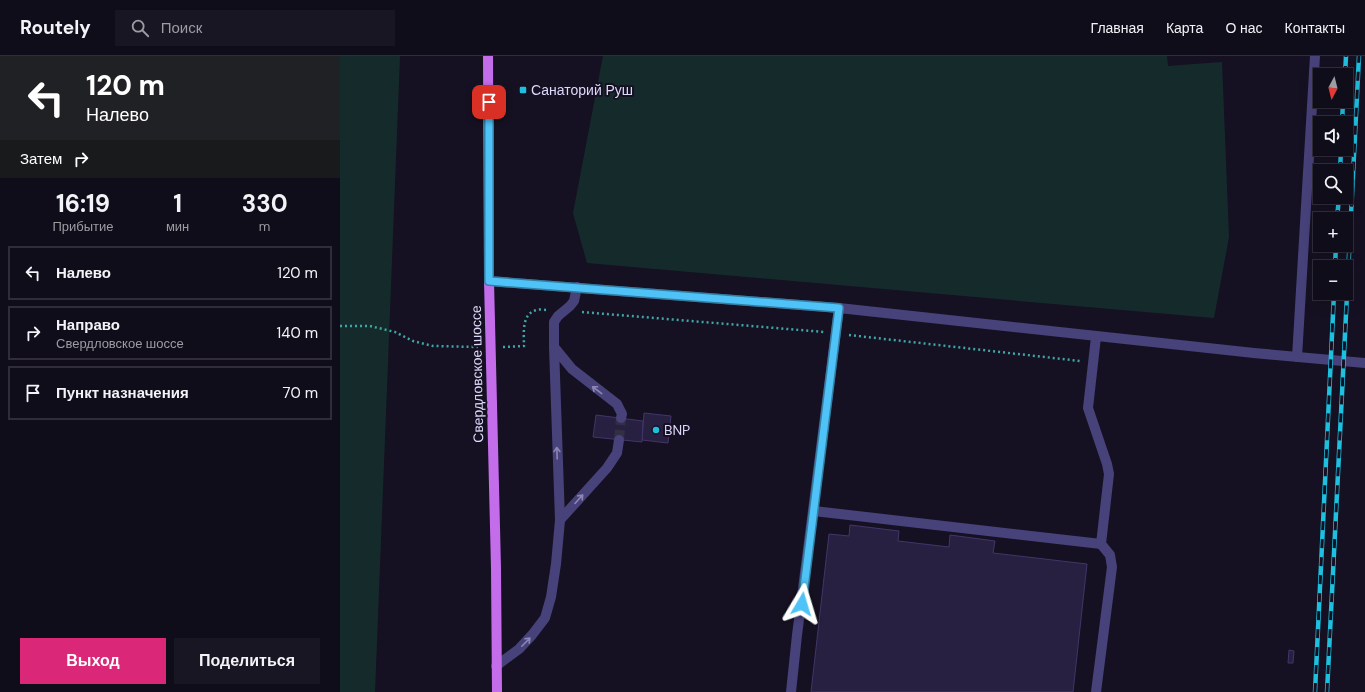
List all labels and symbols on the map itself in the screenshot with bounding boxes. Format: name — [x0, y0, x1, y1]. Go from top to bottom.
north arrow — [1313, 68, 1353, 108]
place label: Санаторий Руш — [531, 81, 633, 99]
pin — [472, 85, 506, 119]
marker: Санаторий Руш — [518, 85, 528, 95]
street label: Свердловское шоссе — [467, 305, 487, 443]
one-way arrow — [592, 385, 603, 394]
place label: BNP — [664, 421, 690, 439]
marker: BNP — [651, 425, 661, 435]
one-way arrow — [554, 447, 561, 460]
one-way arrow — [574, 494, 583, 504]
position arrow — [781, 583, 823, 625]
one-way arrow — [521, 637, 531, 646]

